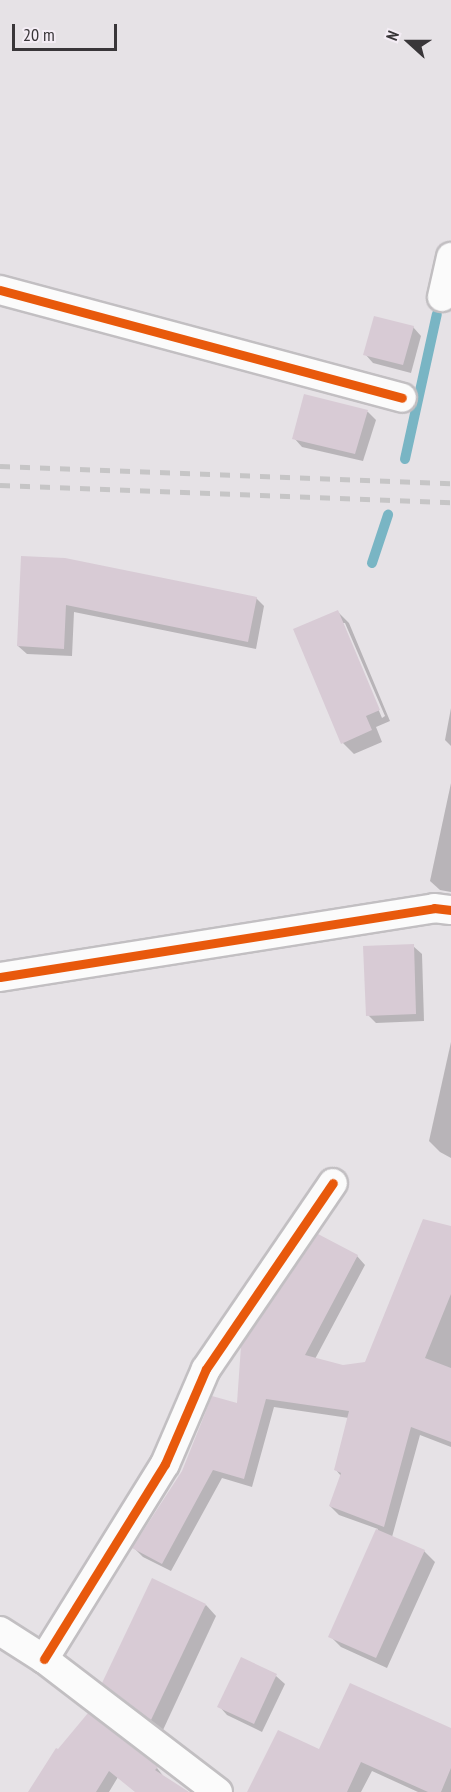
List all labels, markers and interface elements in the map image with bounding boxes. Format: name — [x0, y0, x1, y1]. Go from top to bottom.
scale bar — [15, 12, 120, 50]
north arrow — [379, 12, 439, 72]
text: 20 m — [23, 23, 55, 46]
text: N — [381, 28, 403, 43]

